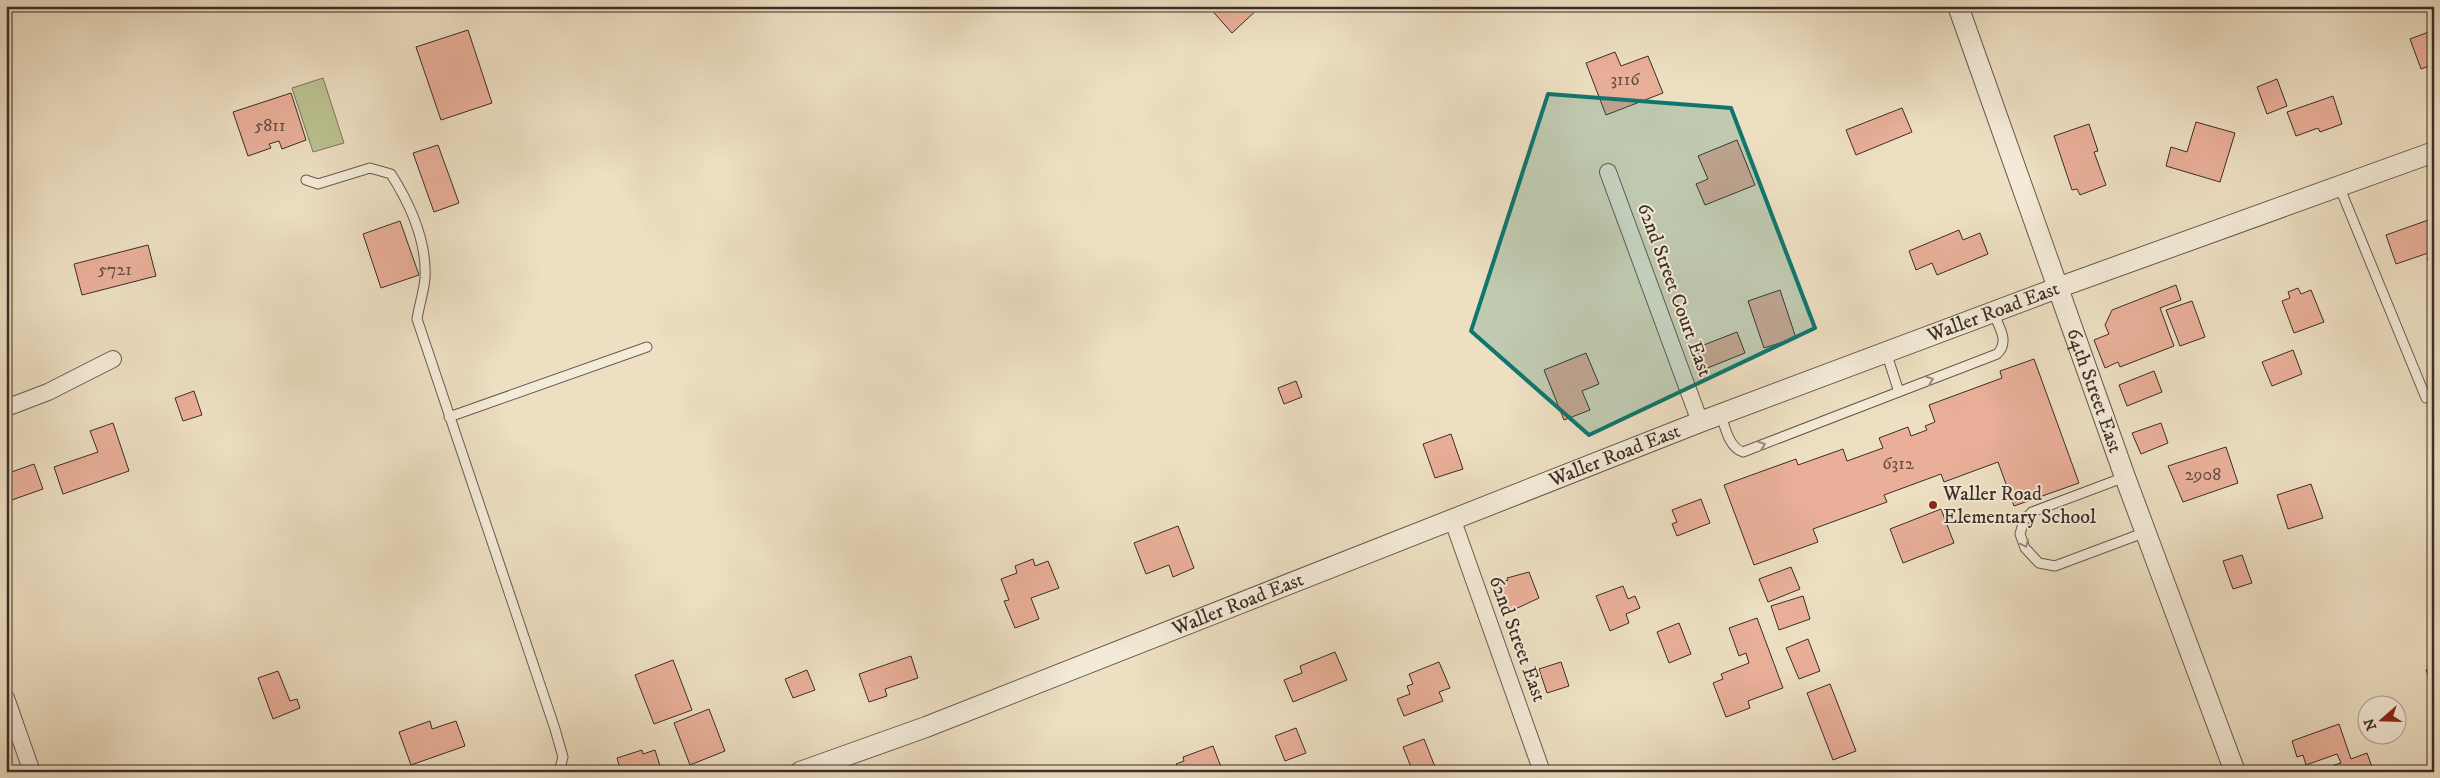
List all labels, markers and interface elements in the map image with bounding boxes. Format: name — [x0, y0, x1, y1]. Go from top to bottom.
house number: 3116 — [1610, 69, 1640, 91]
house number: 5811 — [254, 115, 286, 137]
street label: 62nd Street Court East — [1631, 200, 1717, 380]
house number: 5721 — [98, 259, 132, 281]
street label: Waller Road East — [1923, 276, 2063, 348]
street label: 64th Street East — [2061, 325, 2128, 456]
one-way arrow — [1925, 376, 1934, 386]
street label: Waller Road East — [1544, 418, 1684, 493]
one-way arrow — [1757, 441, 1766, 451]
house number: 6312 — [1882, 453, 1914, 475]
house number: 2908 — [2185, 464, 2221, 486]
place label: Waller Road Elementary School — [1942, 482, 2096, 530]
marker: Waller Road Elementary School — [1927, 499, 1939, 511]
one-way arrow — [2018, 538, 2028, 547]
street label: Waller Road East — [1168, 567, 1307, 642]
street label: 62nd Street East — [1483, 573, 1551, 705]
north arrow — [2358, 696, 2408, 746]
text: N — [2360, 715, 2381, 733]

